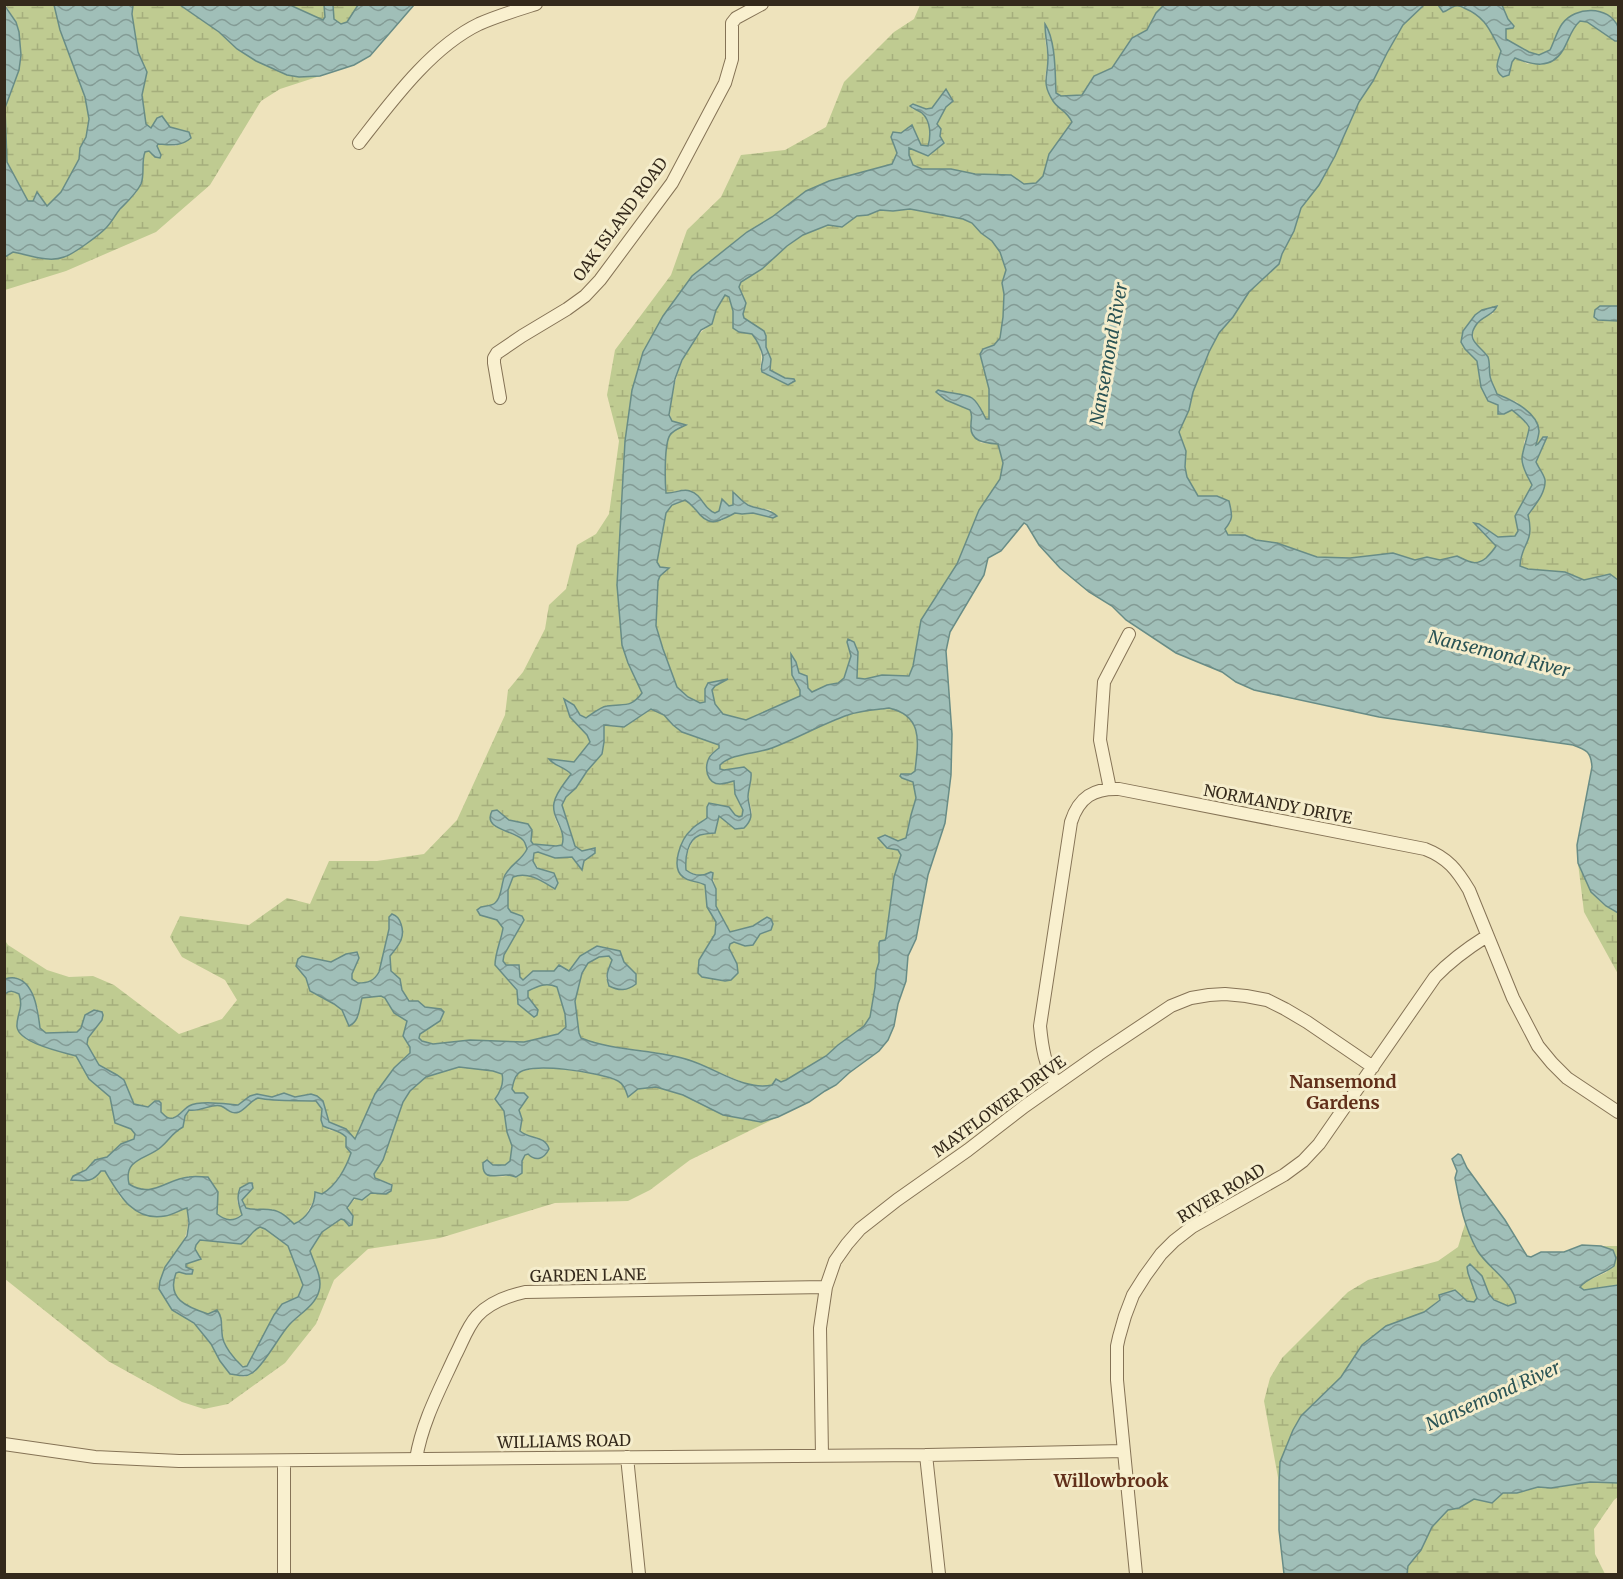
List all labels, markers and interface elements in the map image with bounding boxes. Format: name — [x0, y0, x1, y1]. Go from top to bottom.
street label: OAK ISLAND ROAD — [568, 153, 672, 285]
water label: Nansemond River — [1085, 280, 1133, 427]
water label: Nansemond River — [1426, 625, 1573, 682]
street label: NORMANDY DRIVE — [1202, 780, 1355, 828]
street label: MAYFLOWER DRIVE — [929, 1051, 1070, 1161]
district label: Nansemond Gardens — [1289, 1070, 1397, 1114]
street label: RIVER ROAD — [1174, 1159, 1268, 1227]
street label: GARDEN LANE — [530, 1264, 647, 1286]
water label: Nansemond River — [1422, 1355, 1564, 1435]
street label: WILLIAMS ROAD — [496, 1430, 631, 1452]
district label: Willowbrook — [1053, 1469, 1169, 1492]

